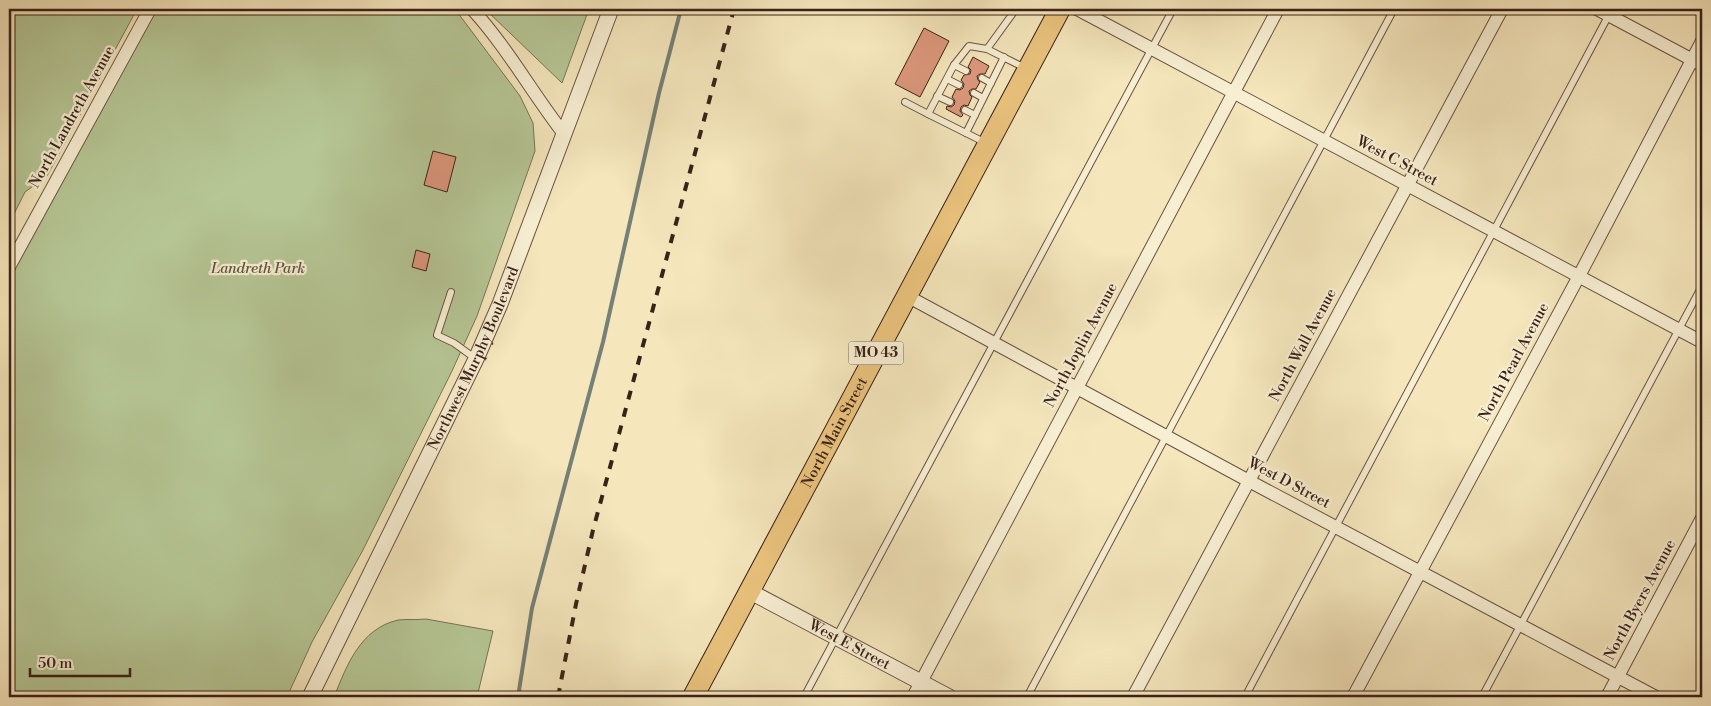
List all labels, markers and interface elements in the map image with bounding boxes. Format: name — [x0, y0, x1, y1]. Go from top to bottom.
street label: North Landreth Avenue — [25, 43, 119, 191]
street label: West C Street — [1352, 131, 1442, 191]
park label: Landreth Park — [210, 259, 305, 278]
street label: Northwest Murphy Boulevard — [423, 263, 523, 453]
street label: North Joplin Avenue — [1040, 280, 1122, 410]
street label: North Wall Avenue — [1265, 285, 1341, 405]
street label: North Pearl Avenue — [1475, 299, 1553, 425]
road number: MO 43 — [848, 342, 904, 364]
street label: North Main Street — [797, 373, 872, 491]
street label: West D Street — [1244, 453, 1334, 513]
street label: North Byers Avenue — [1600, 536, 1680, 664]
street label: West E Street — [805, 615, 894, 674]
scale bar — [30, 646, 130, 678]
text: 50 m — [38, 654, 72, 673]

